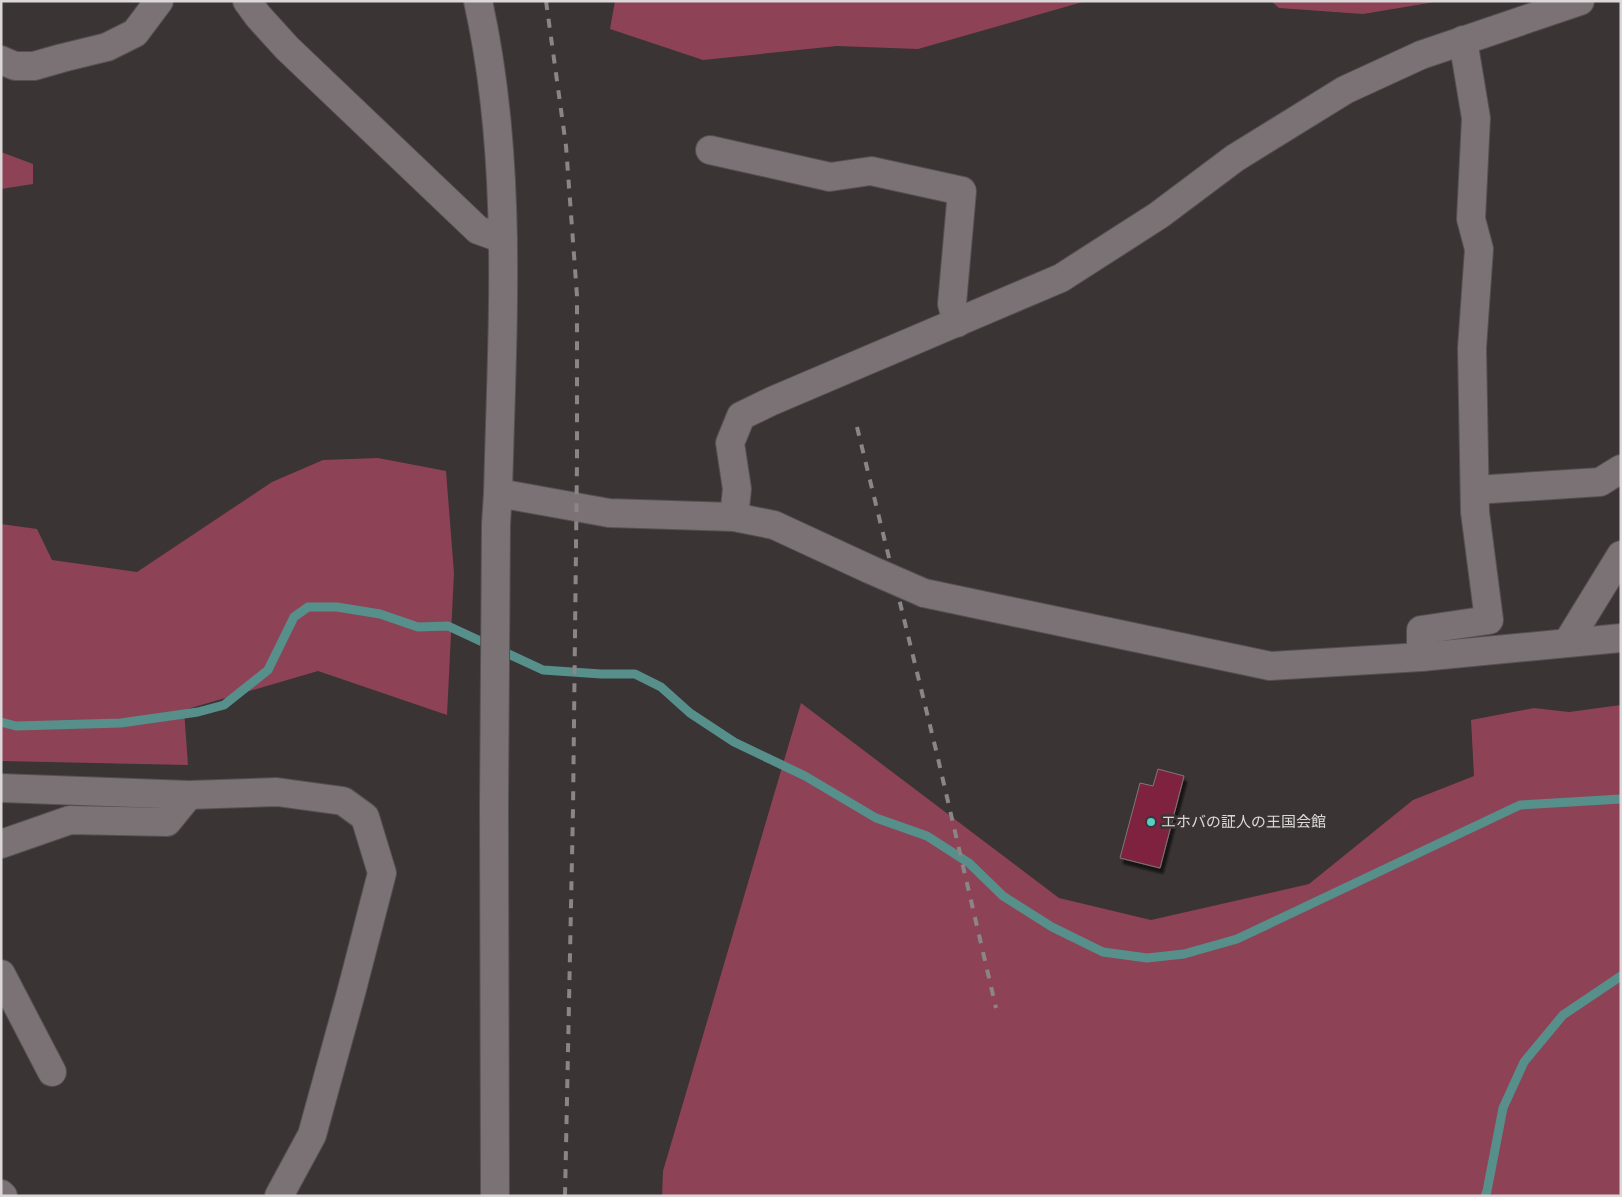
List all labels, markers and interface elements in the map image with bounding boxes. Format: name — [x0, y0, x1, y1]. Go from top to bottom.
place label: エホバの証人の王国会館 — [1161, 813, 1326, 831]
marker: エホバの証人の王国会館 — [1145, 816, 1157, 828]

